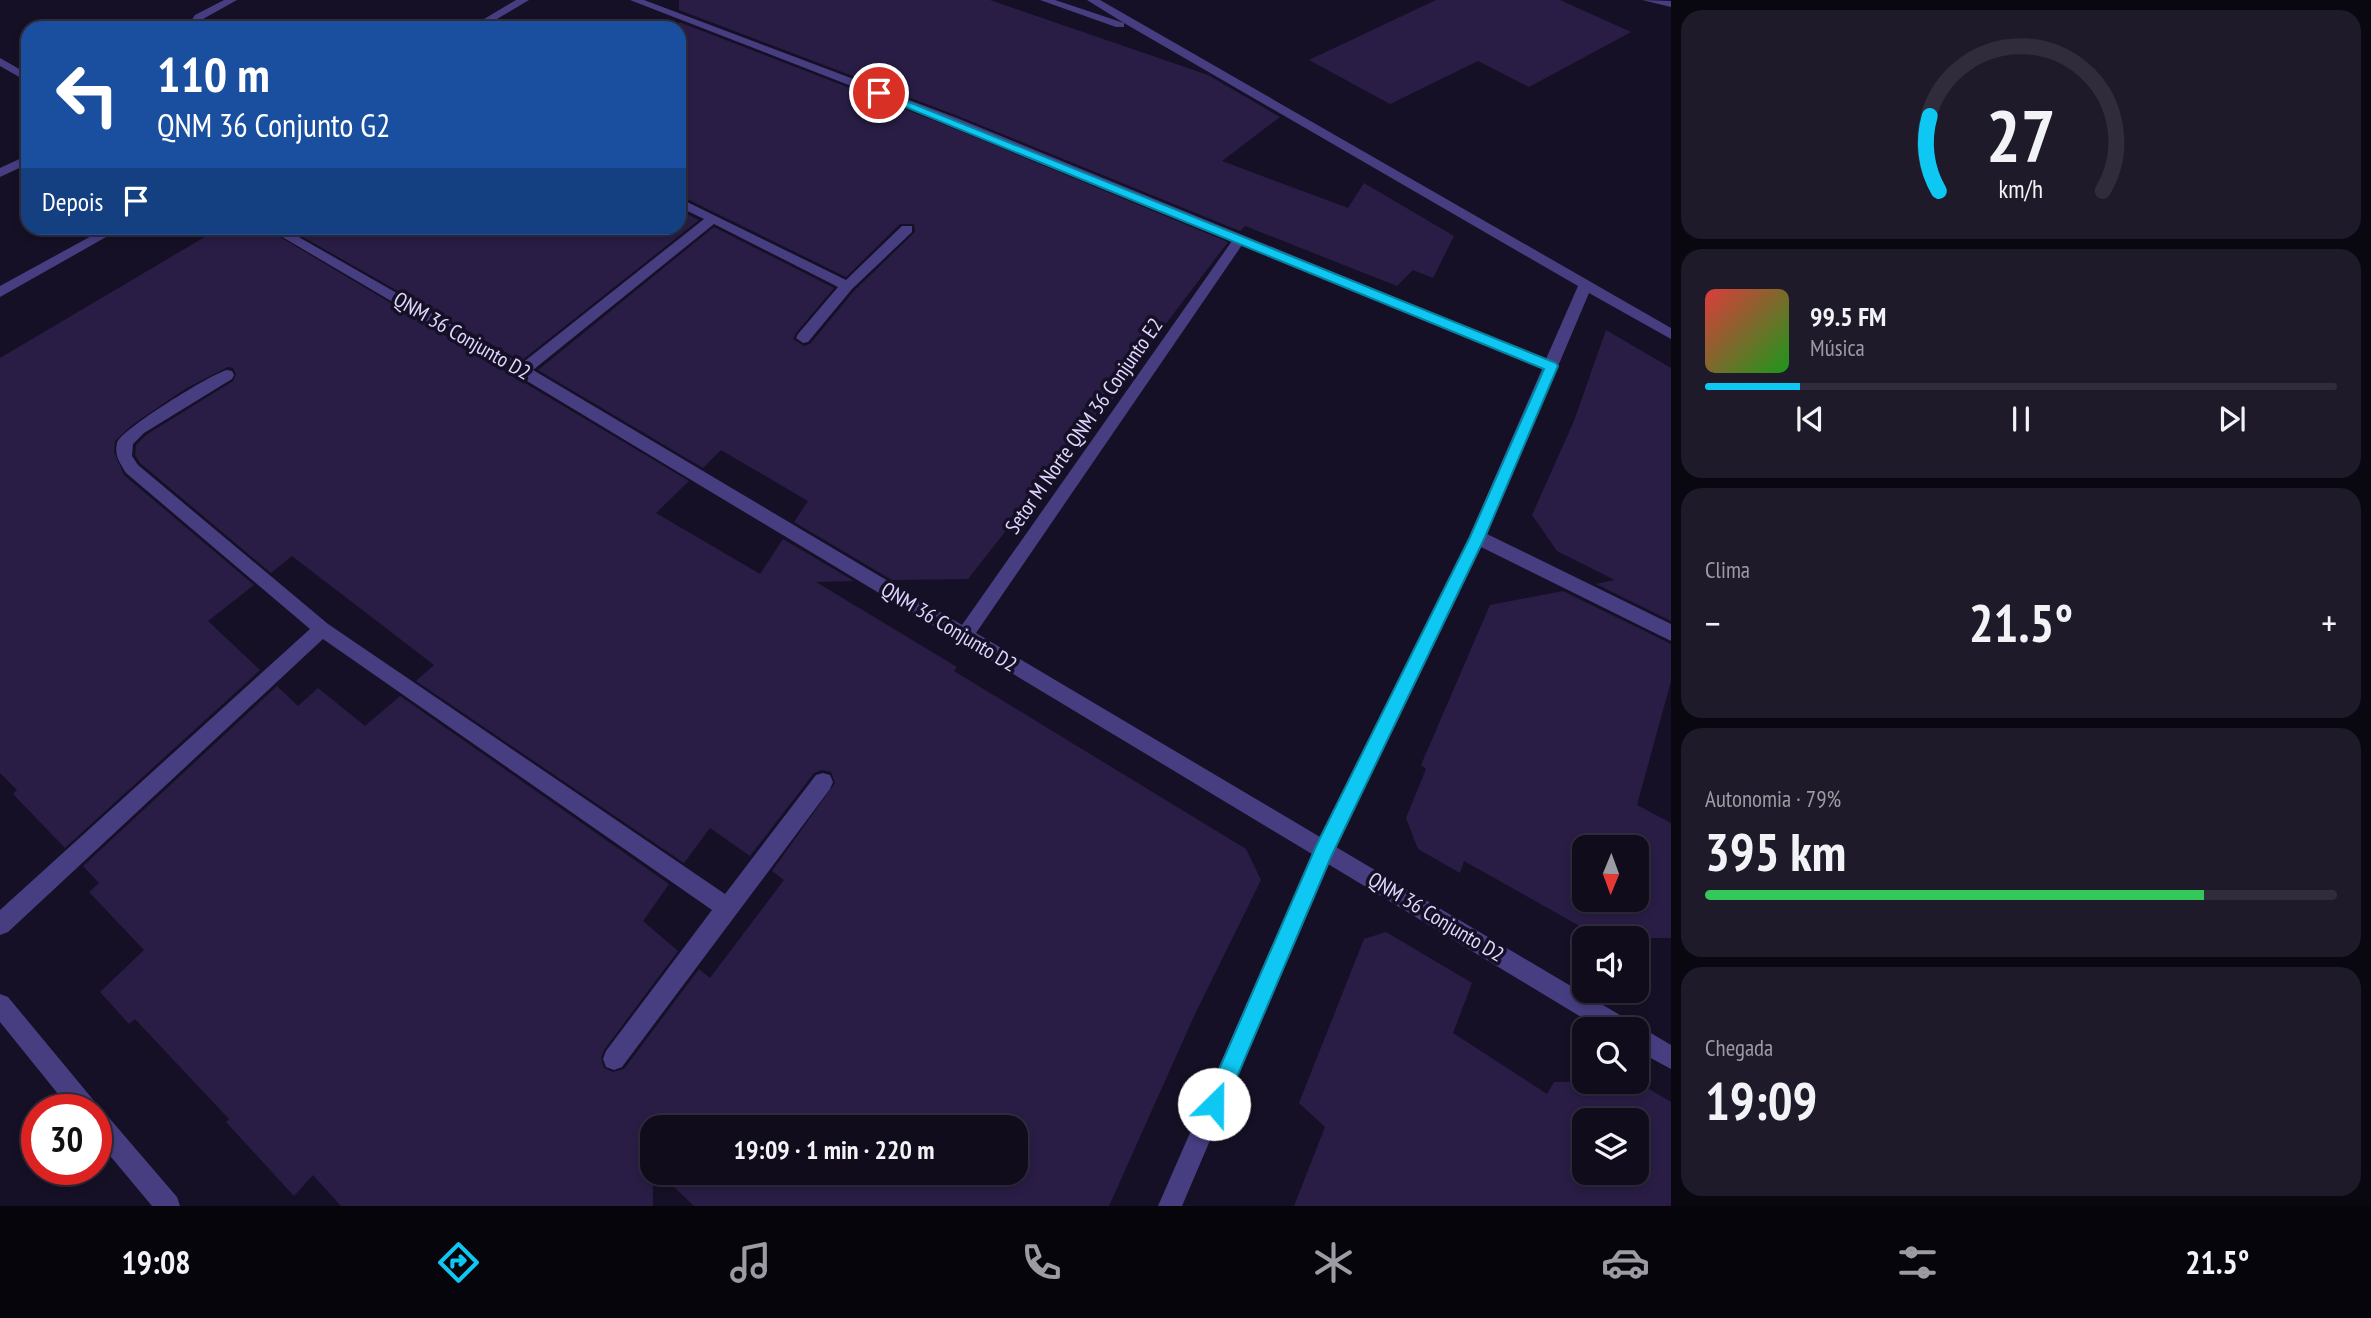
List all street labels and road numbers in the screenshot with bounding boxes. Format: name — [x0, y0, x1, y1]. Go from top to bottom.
street label: QNM 36 Conjunto D2 — [389, 285, 536, 386]
street label: Setor M Norte QNM 36 Conjunto E2 — [999, 312, 1169, 539]
street label: QNM 36 Conjunto D2 — [876, 575, 1022, 678]
street label: QNM 36 Conjunto D2 — [1363, 865, 1509, 968]

